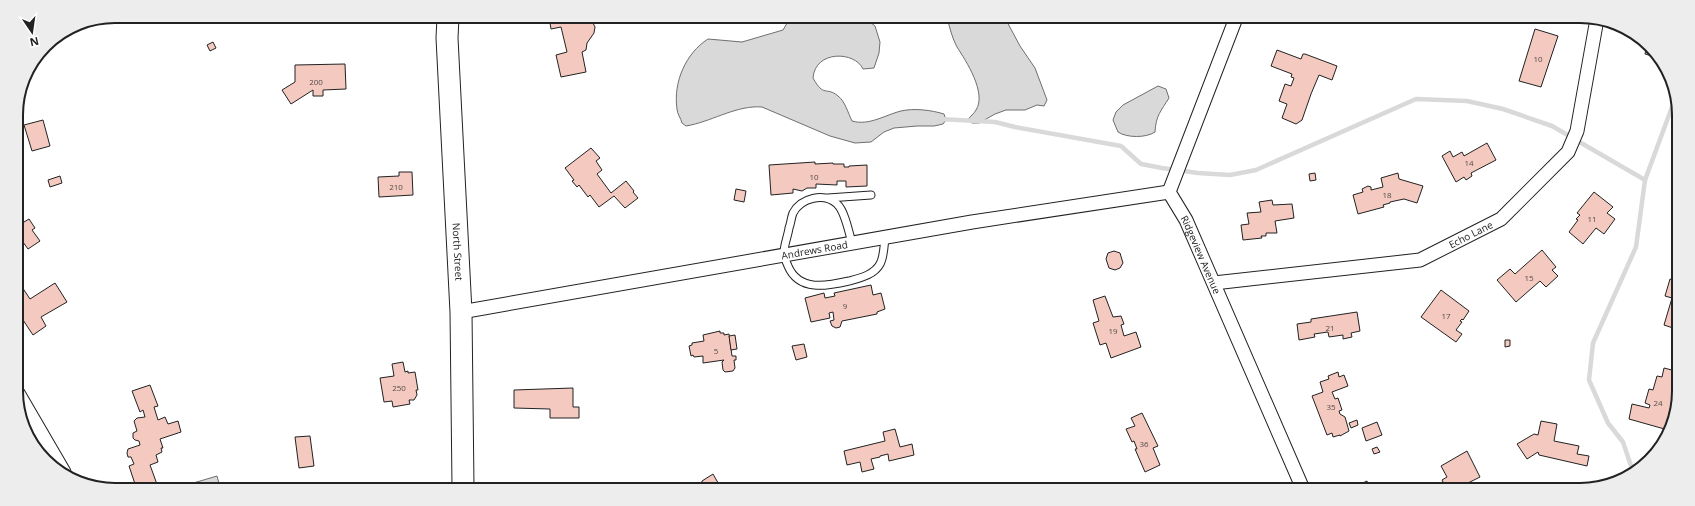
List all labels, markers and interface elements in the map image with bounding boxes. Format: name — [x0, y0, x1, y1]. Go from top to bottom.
north arrow — [12, 12, 52, 52]
text: N — [28, 34, 40, 51]
house number: 10 — [1533, 53, 1543, 64]
house number: 200 — [309, 76, 323, 87]
house number: 14 — [1464, 157, 1474, 168]
house number: 10 — [809, 171, 819, 182]
house number: 210 — [389, 181, 403, 192]
house number: 18 — [1382, 189, 1392, 200]
street label: Ridgeview Avenue — [1178, 213, 1224, 296]
house number: 11 — [1587, 213, 1597, 224]
street label: Echo Lane — [1446, 217, 1495, 251]
street label: North Street — [449, 222, 466, 281]
street label: Andrews Road — [780, 237, 849, 262]
house number: 15 — [1524, 272, 1534, 283]
house number: 9 — [843, 300, 848, 311]
house number: 17 — [1441, 310, 1451, 321]
house number: 21 — [1325, 322, 1335, 333]
house number: 19 — [1108, 325, 1118, 336]
house number: 5 — [714, 345, 719, 356]
house number: 250 — [392, 382, 406, 393]
house number: 24 — [1653, 397, 1663, 408]
house number: 35 — [1326, 401, 1336, 412]
house number: 36 — [1139, 438, 1149, 449]

